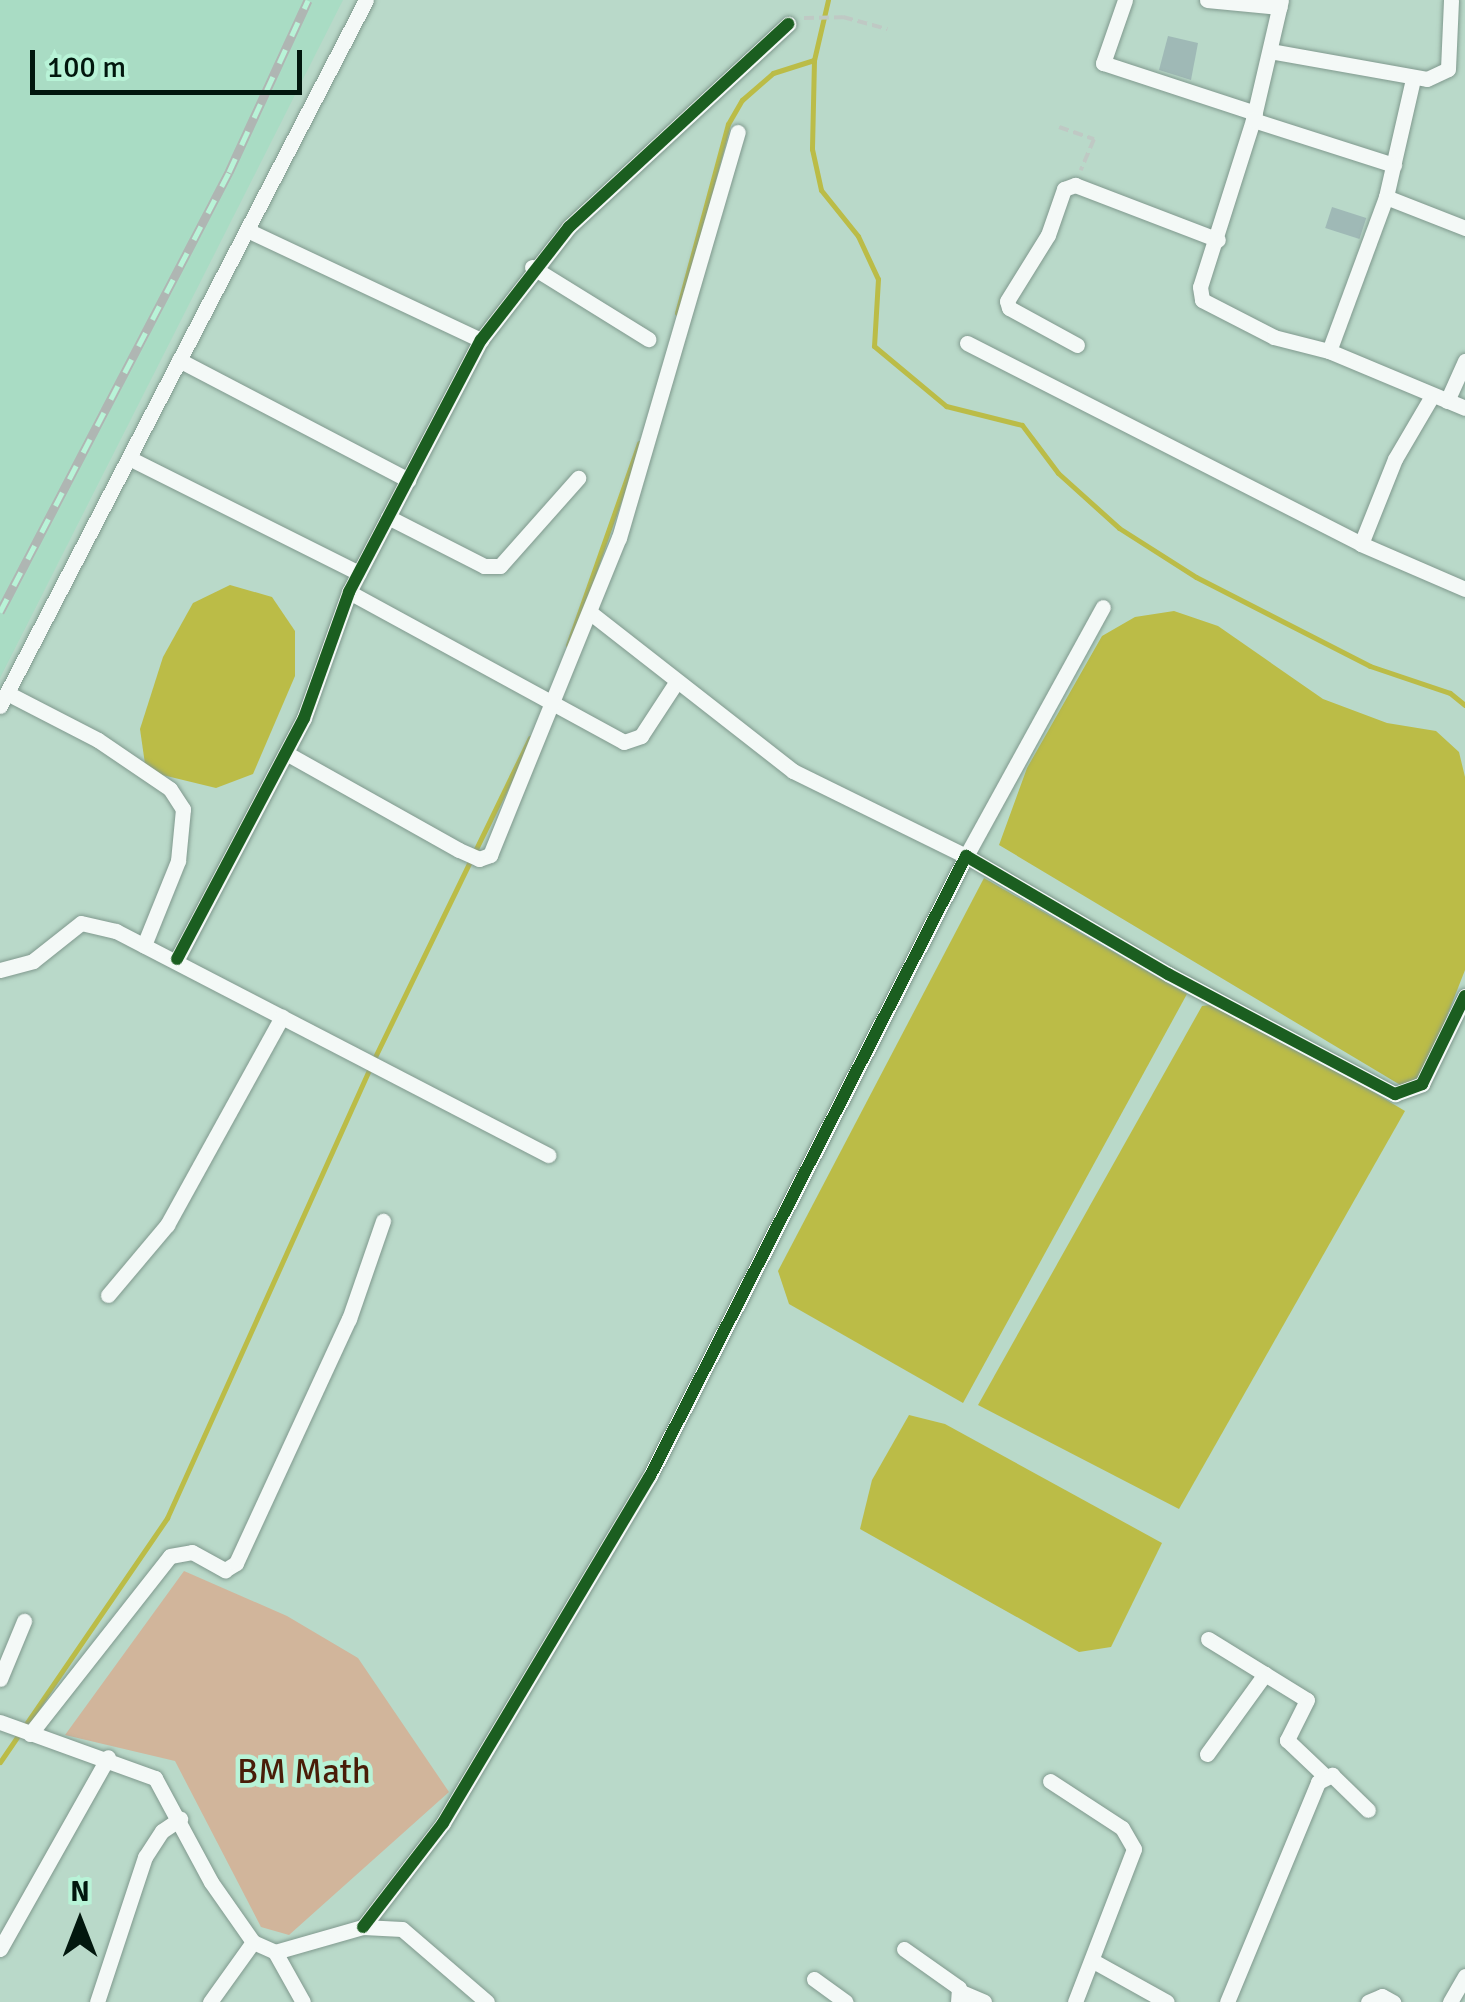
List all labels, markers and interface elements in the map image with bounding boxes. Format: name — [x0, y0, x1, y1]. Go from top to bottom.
scale bar — [35, 30, 308, 92]
text: 100 m — [47, 49, 126, 86]
park label: BM Math — [237, 1751, 371, 1793]
north arrow — [30, 1872, 130, 1972]
text: N — [70, 1875, 90, 1909]

